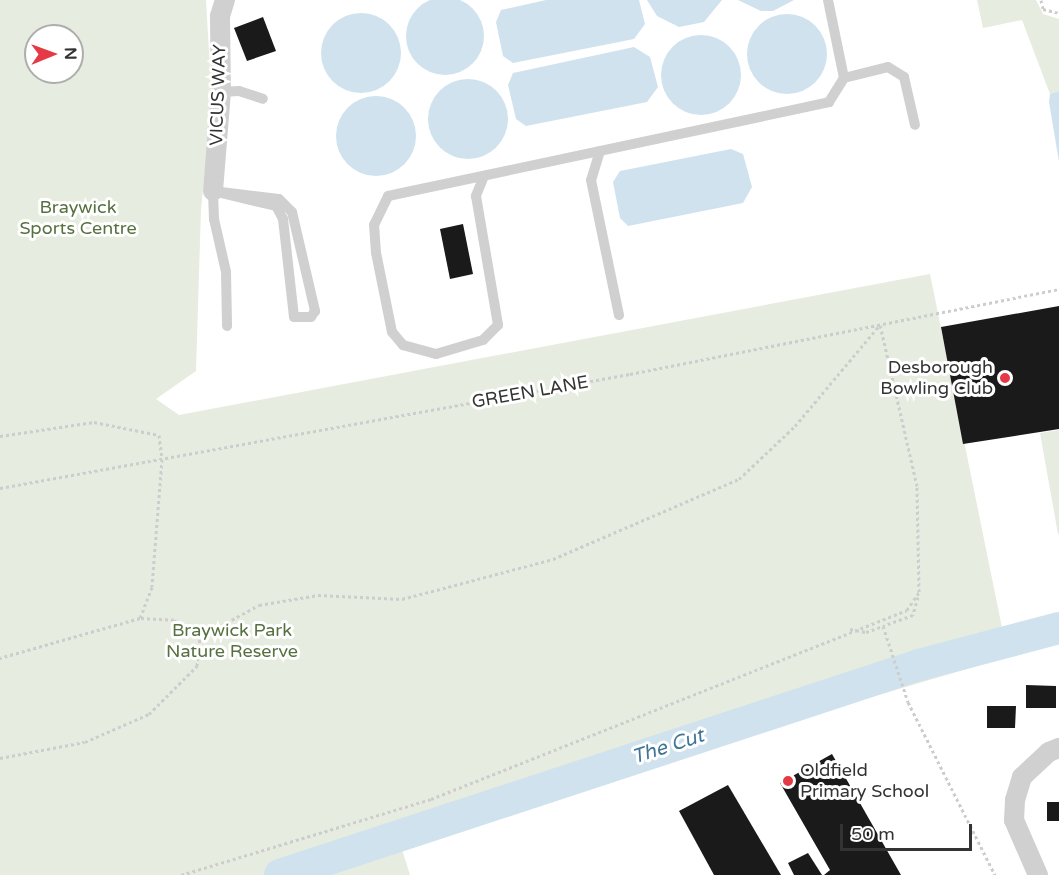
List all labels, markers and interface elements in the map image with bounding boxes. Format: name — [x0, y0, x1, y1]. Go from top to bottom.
north arrow — [24, 24, 84, 84]
street label: VICUS WAY — [205, 44, 231, 146]
text: N — [60, 47, 80, 60]
park label: Braywick Sports Centre — [19, 197, 137, 240]
place label: Desborough Bowling Club — [880, 357, 993, 400]
street label: GREEN LANE — [470, 371, 590, 413]
marker: Desborough Bowling Club — [998, 371, 1012, 385]
park label: Braywick Park Nature Reserve — [166, 620, 298, 662]
water label: The Cut — [629, 724, 707, 770]
place label: Oldfield Primary School — [800, 760, 929, 802]
marker: Oldfield Primary School — [781, 774, 795, 788]
scale bar — [843, 812, 975, 850]
text: 50 m — [851, 823, 895, 845]

